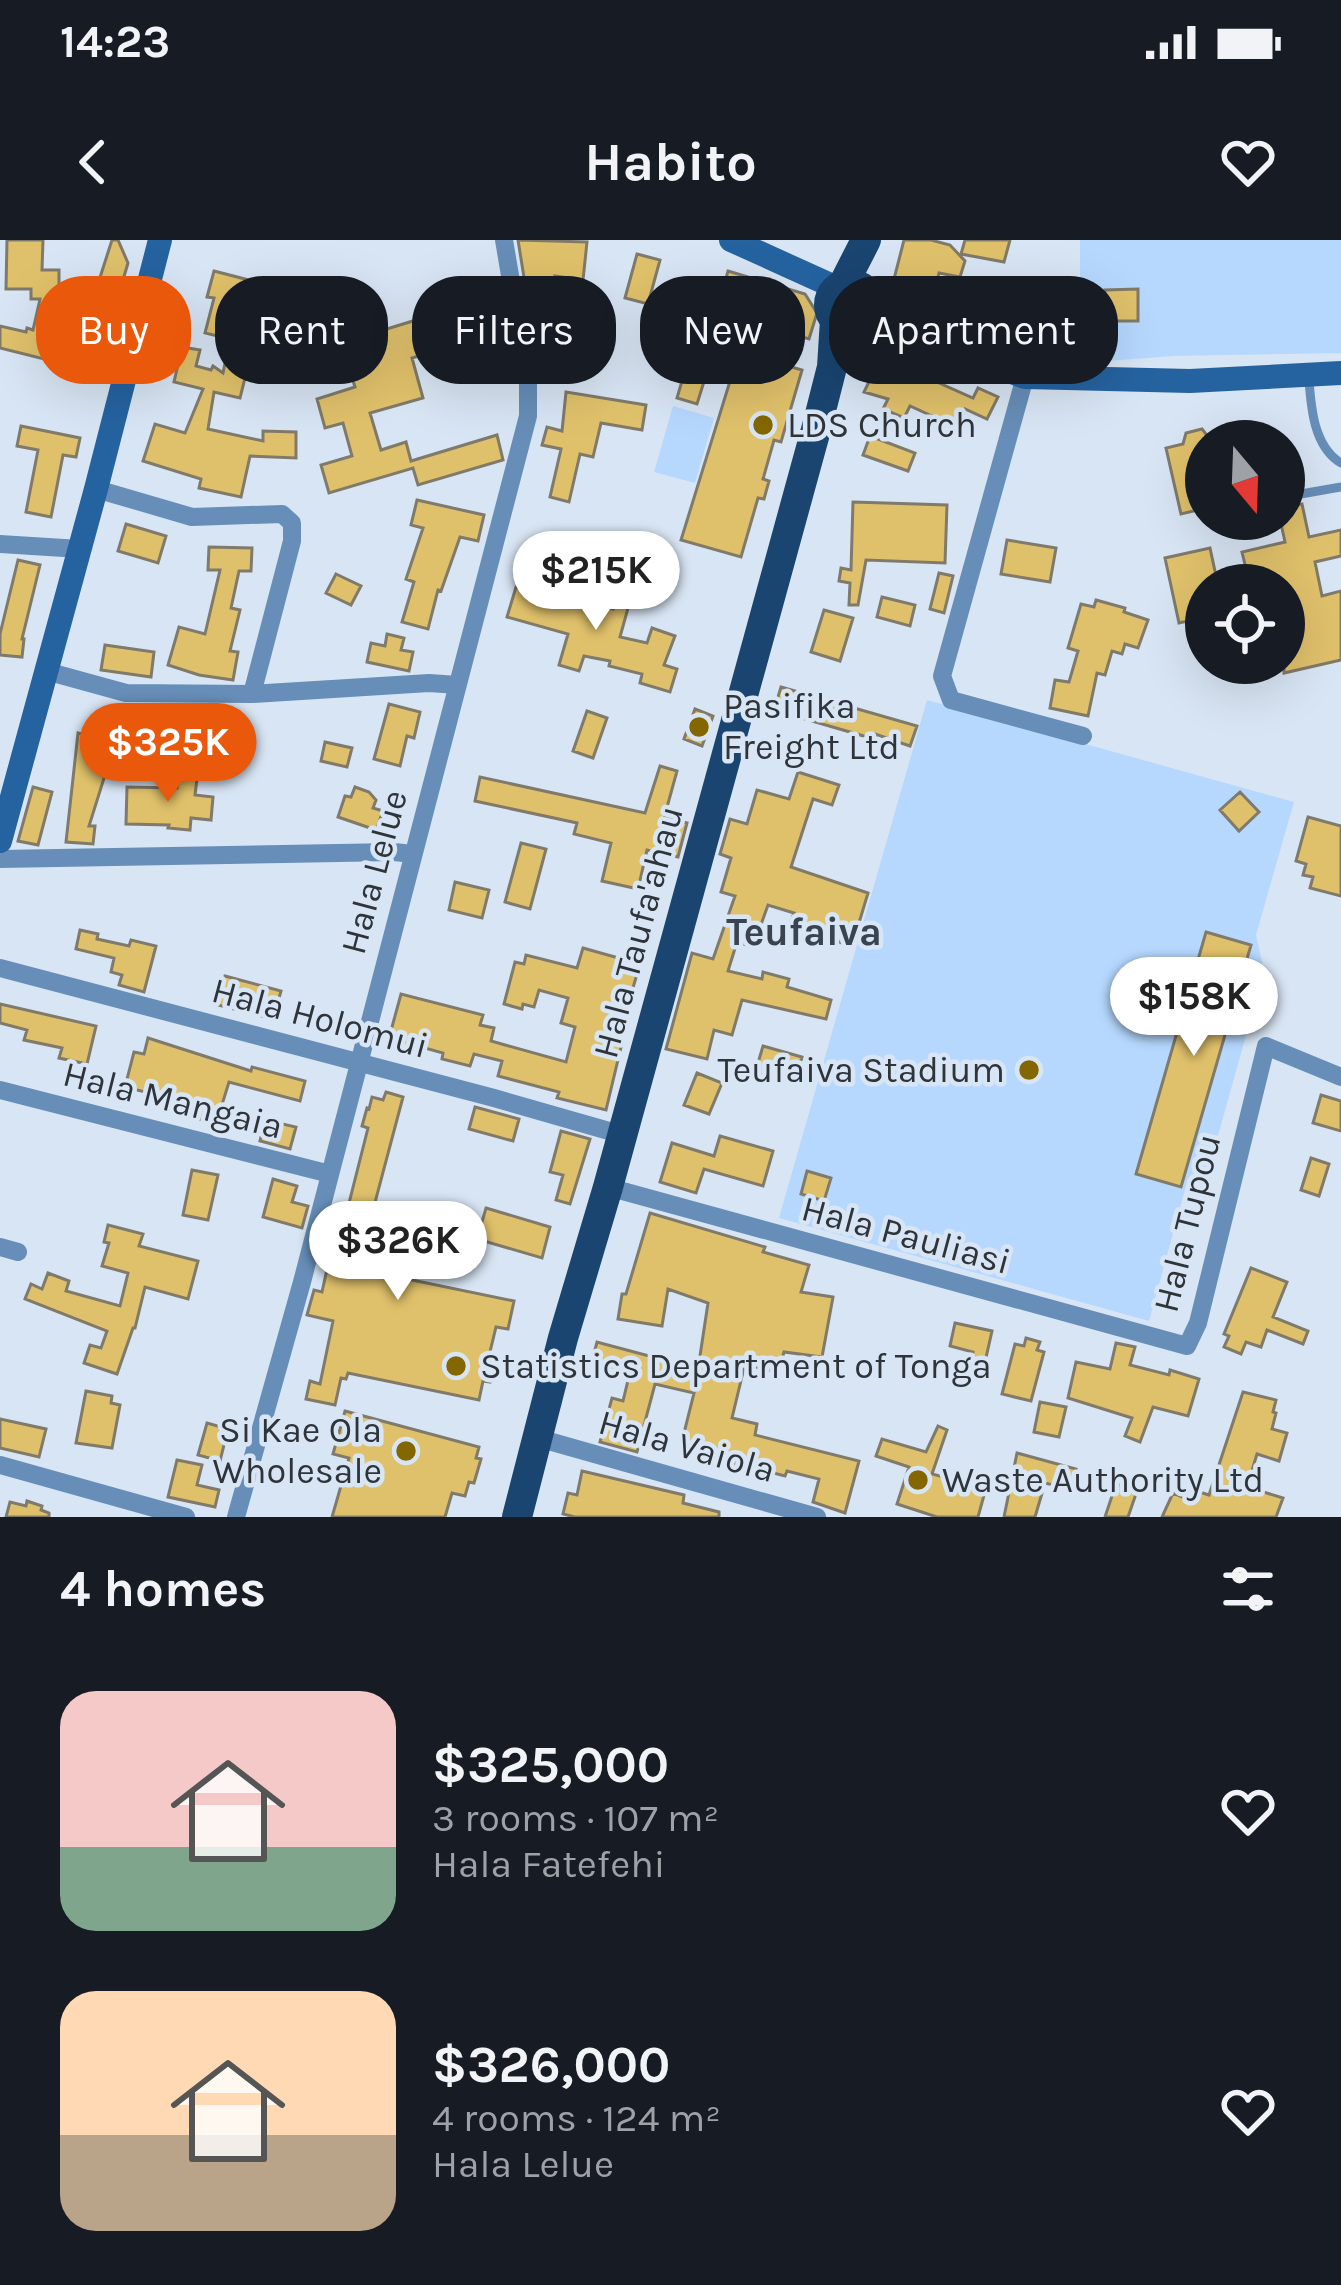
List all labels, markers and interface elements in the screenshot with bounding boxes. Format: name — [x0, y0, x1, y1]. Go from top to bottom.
text: 14:23 — [60, 16, 170, 68]
icon: back — [60, 129, 126, 195]
icon: heart — [1215, 129, 1281, 195]
text: Habito — [584, 130, 757, 194]
chip: Buy — [36, 276, 191, 384]
chip: Rent — [215, 276, 388, 384]
chip: Filters — [412, 276, 616, 384]
chip: New — [640, 276, 805, 384]
chip: Apartment — [829, 276, 1118, 384]
place label: LDS Church — [787, 404, 977, 446]
marker: LDS Church — [750, 412, 776, 438]
north arrow — [1185, 420, 1305, 540]
map controls — [1185, 420, 1305, 684]
pin: $215K — [512, 531, 680, 633]
text: $215K — [540, 547, 652, 593]
button: locate — [1185, 564, 1305, 684]
place label: Pasifika Freight Ltd — [723, 685, 900, 768]
pin: $325K — [84, 703, 252, 805]
marker: Pasifika Freight Ltd — [686, 714, 712, 740]
text: $325K — [107, 719, 229, 765]
street label: Hala Lelue — [332, 785, 416, 959]
street label: Hala Taufa'ahau — [584, 801, 692, 1063]
district label: Teufaiva — [726, 909, 882, 955]
pin: $158K — [1110, 957, 1278, 1059]
street label: Hala Holomui — [207, 969, 433, 1067]
text: $158K — [1137, 973, 1251, 1019]
place label: Teufaiva Stadium — [717, 1049, 1005, 1091]
street label: Hala Mangaia — [59, 1052, 287, 1148]
marker: Teufaiva Stadium — [1016, 1057, 1042, 1083]
street label: Hala Tupou — [1145, 1130, 1229, 1316]
street label: Hala Pauliasi — [797, 1187, 1015, 1283]
pin: $326K — [314, 1201, 482, 1303]
text: $326K — [336, 1217, 460, 1263]
place label: Statistics Department of Tonga — [480, 1345, 992, 1387]
marker: Statistics Department of Tonga — [443, 1353, 469, 1379]
street label: Hala Vaiola — [594, 1401, 780, 1491]
place label: Si Kae Ola Wholesale — [213, 1409, 382, 1492]
marker: Si Kae Ola Wholesale — [393, 1438, 419, 1464]
place label: Waste Authority Ltd — [942, 1459, 1264, 1501]
marker: Waste Authority Ltd — [905, 1467, 931, 1493]
icon: filters — [1215, 1556, 1281, 1622]
text: 4 homes — [60, 1559, 266, 1619]
text: $325,000 — [432, 1735, 669, 1795]
icon: home — [156, 1739, 300, 1883]
icon: heart — [1215, 1778, 1281, 1844]
text: 3 rooms · 107 m² — [432, 1795, 719, 1841]
text: Hala Fatefehi — [432, 1841, 665, 1887]
text: $326,000 — [432, 2035, 670, 2095]
icon: home — [156, 2039, 300, 2183]
icon: heart — [1215, 2078, 1281, 2144]
text: 4 rooms · 124 m² — [432, 2095, 721, 2141]
text: Hala Lelue — [432, 2141, 614, 2187]

